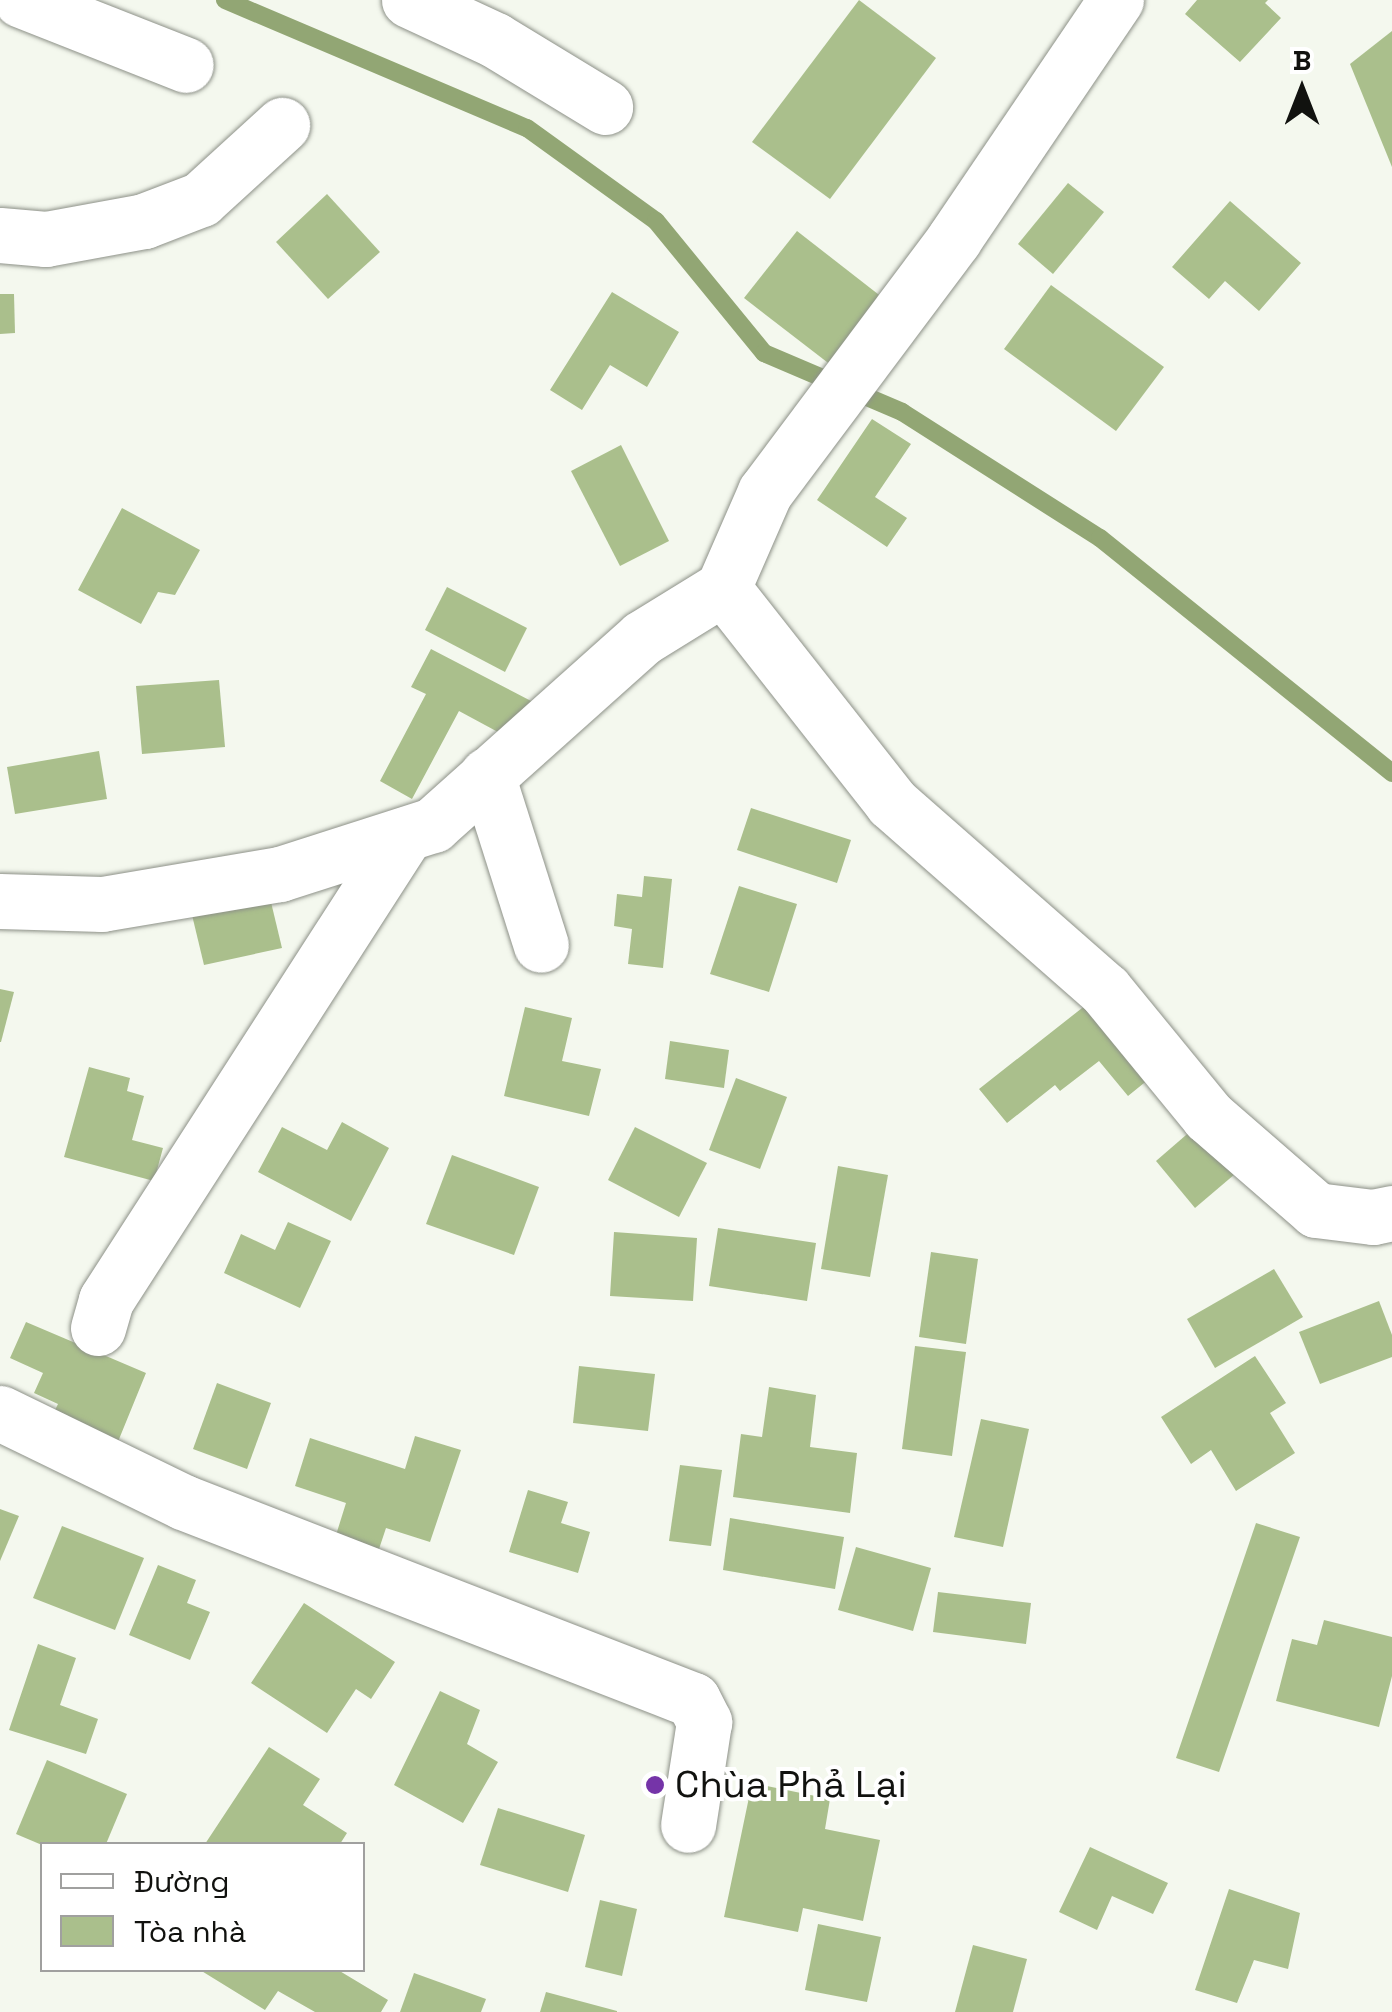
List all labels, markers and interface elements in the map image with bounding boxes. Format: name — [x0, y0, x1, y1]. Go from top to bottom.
north arrow — [1252, 40, 1352, 140]
text: B — [1293, 42, 1311, 78]
place label: Chùa Phả Lại — [675, 1762, 907, 1808]
marker: Chùa Phả Lại — [644, 1774, 666, 1796]
legend — [40, 1842, 365, 1972]
text: Đường — [134, 1862, 230, 1901]
text: Tòa nhà — [134, 1912, 246, 1951]

